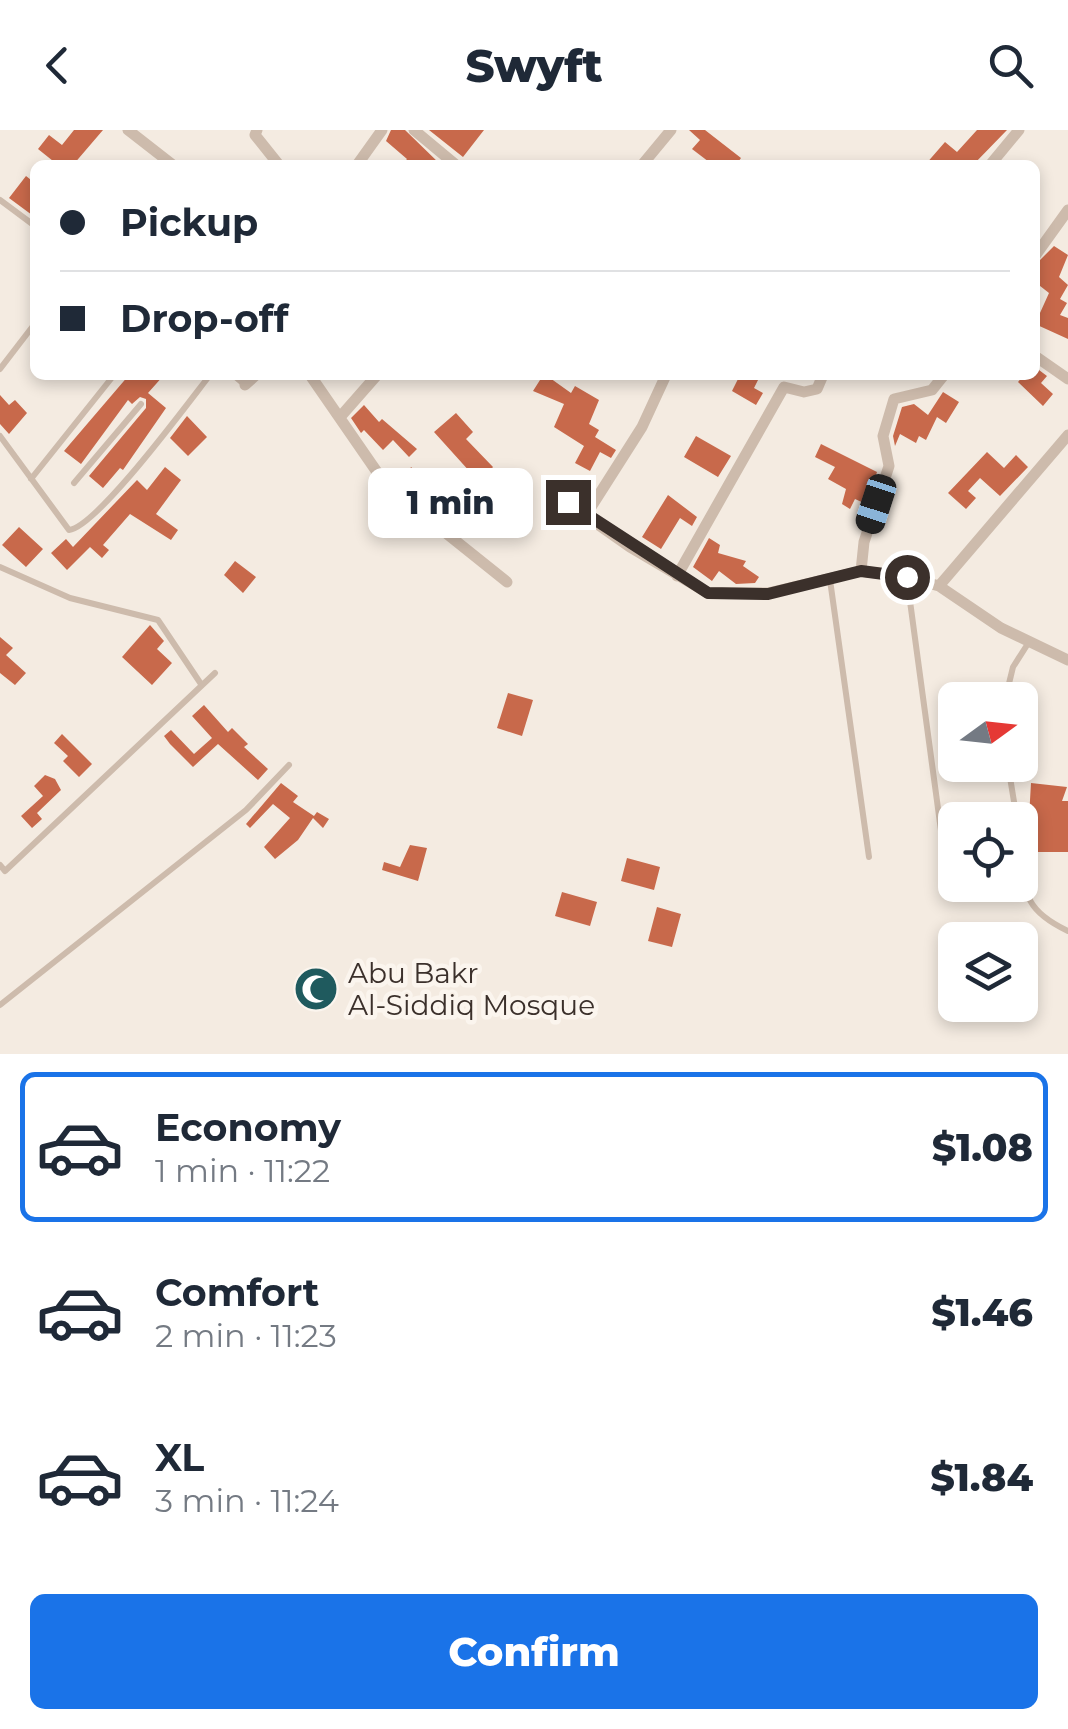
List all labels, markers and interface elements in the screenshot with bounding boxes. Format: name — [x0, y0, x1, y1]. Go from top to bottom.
icon: back — [30, 38, 85, 93]
text: Swyft — [465, 38, 603, 93]
icon: search — [983, 38, 1038, 93]
text: Pickup — [120, 199, 258, 246]
text: Drop-off — [120, 295, 289, 342]
callout: 1 min — [368, 467, 533, 537]
car — [852, 471, 900, 537]
route end — [546, 480, 591, 525]
text: 1 min — [406, 483, 495, 522]
route start — [885, 555, 930, 600]
north arrow — [938, 682, 1038, 782]
map controls — [938, 682, 1038, 1022]
button: locate — [938, 802, 1038, 902]
button: layers — [938, 922, 1038, 1022]
place label: Abu Bakr Al-Siddiq Mosque — [348, 956, 595, 1022]
mosque icon: Abu Bakr Al-Siddiq Mosque — [293, 966, 339, 1012]
icon: car — [35, 1102, 125, 1192]
text: Economy — [155, 1104, 341, 1151]
text: $1.08 — [932, 1124, 1033, 1171]
text: 1 min · 11:22 — [155, 1151, 330, 1190]
icon: car — [35, 1267, 125, 1357]
text: Comfort — [155, 1269, 319, 1316]
text: $1.46 — [931, 1289, 1033, 1336]
text: 2 min · 11:23 — [155, 1316, 337, 1355]
icon: car — [35, 1432, 125, 1522]
text: XL — [155, 1434, 204, 1481]
text: $1.84 — [930, 1454, 1033, 1501]
text: 3 min · 11:24 — [155, 1481, 339, 1520]
button: Confirm — [30, 1594, 1038, 1709]

